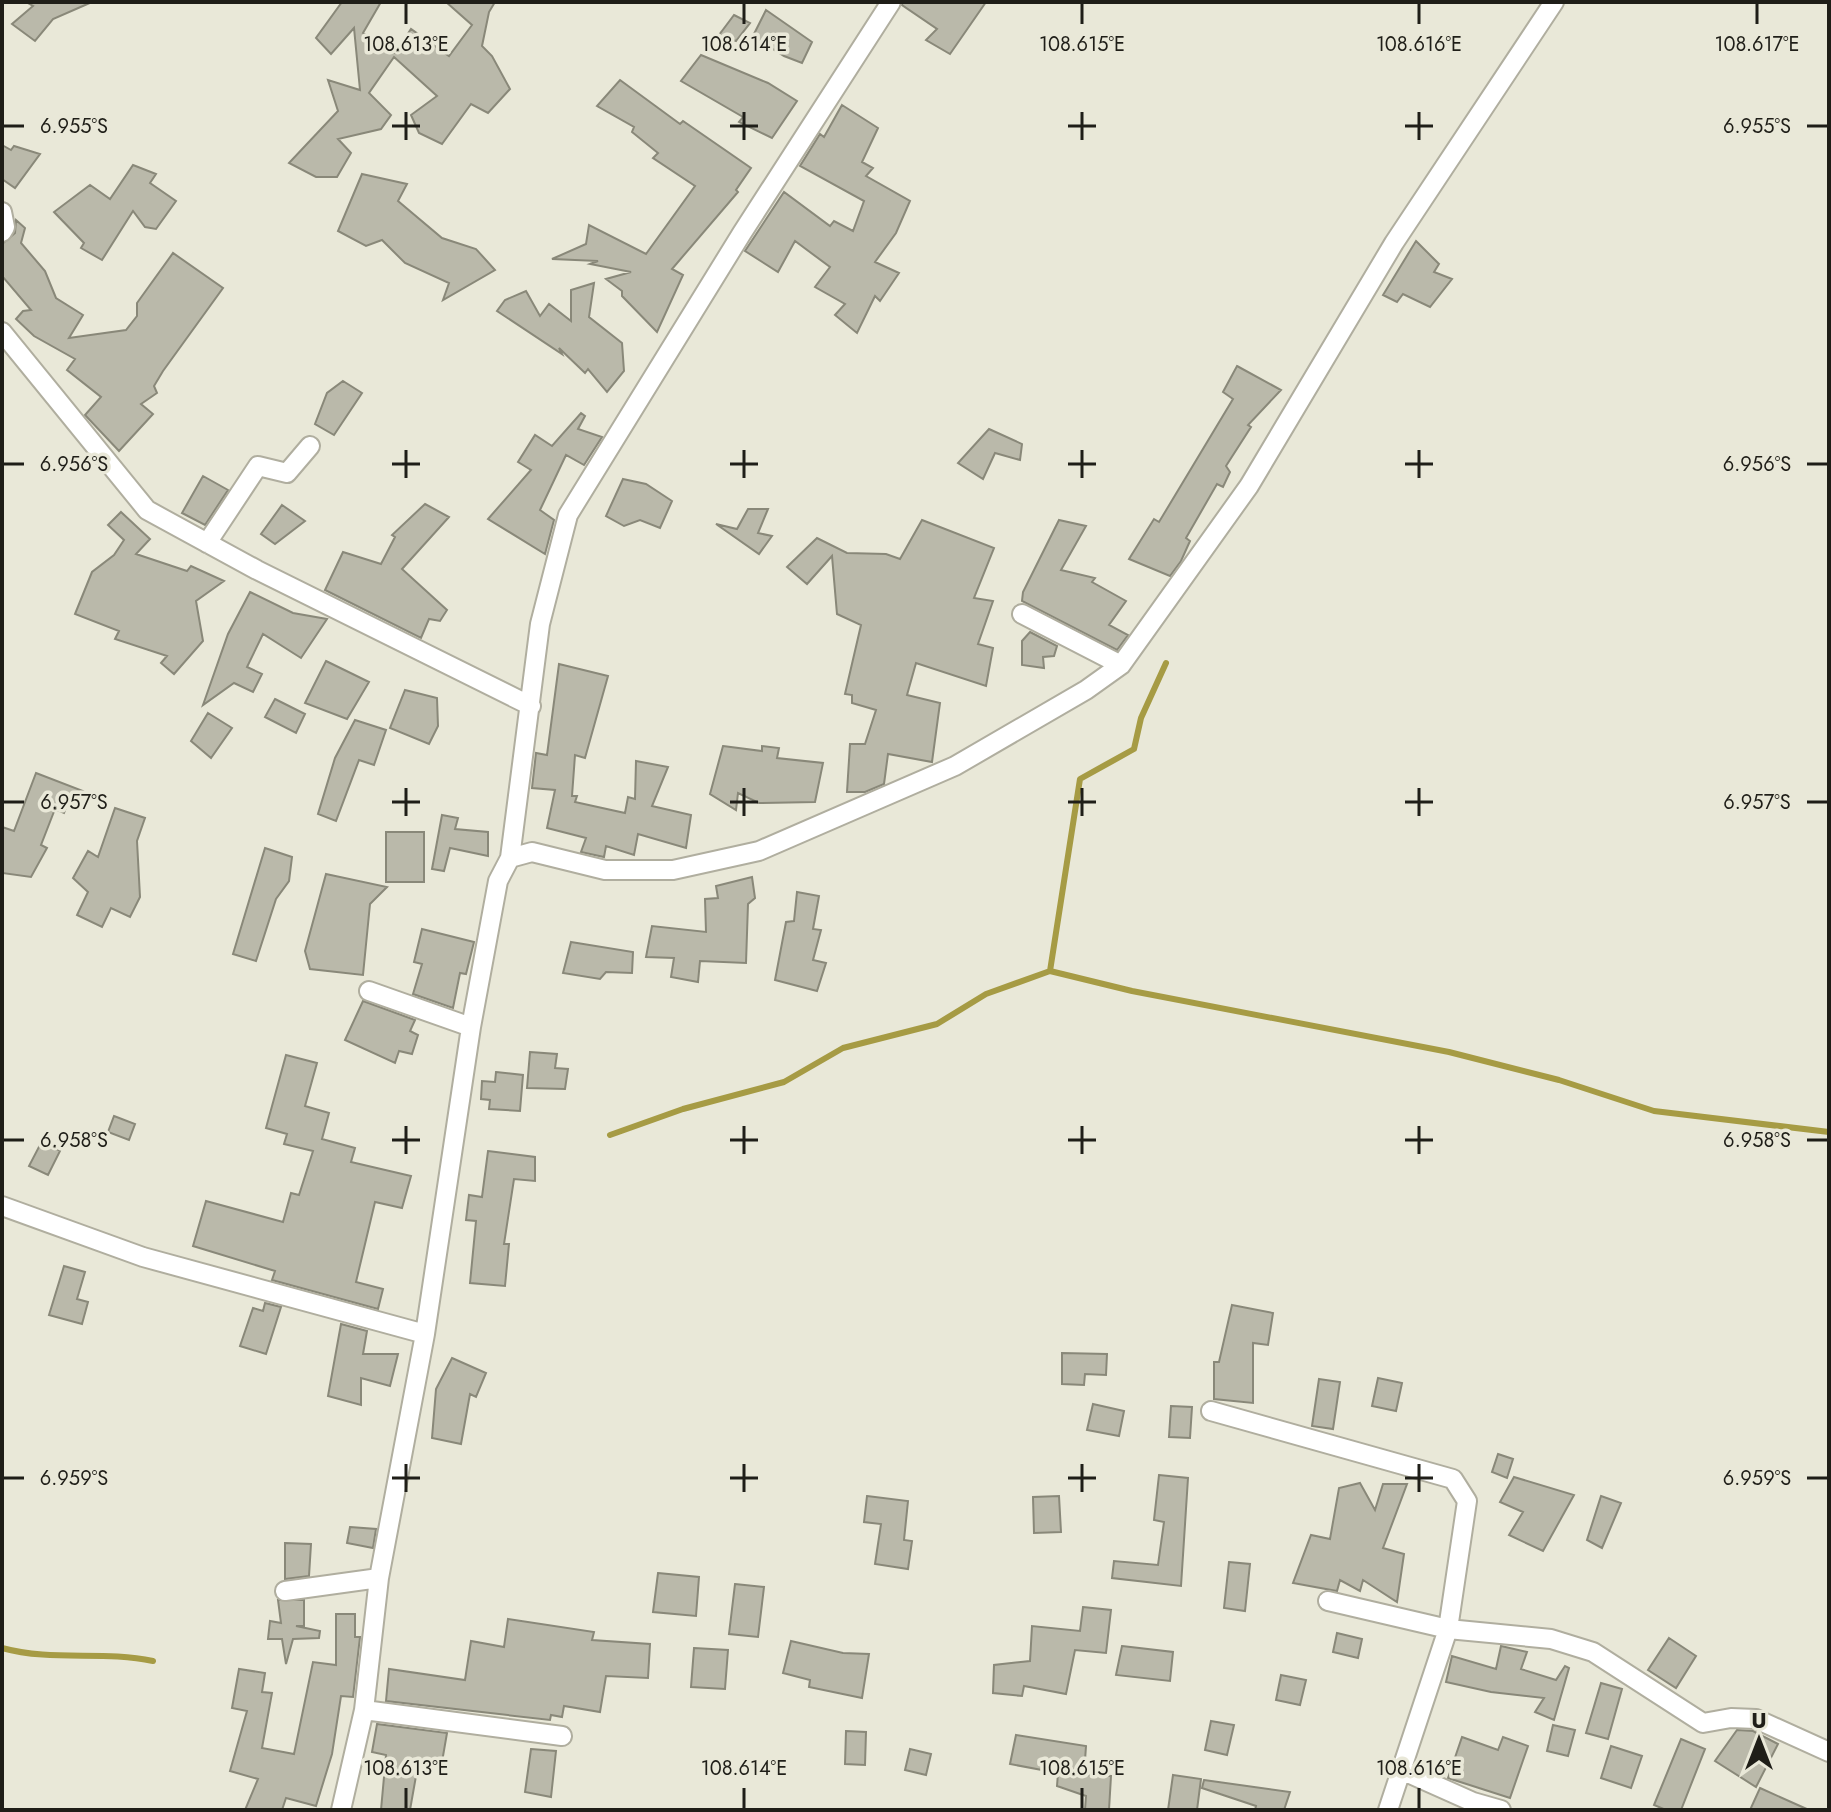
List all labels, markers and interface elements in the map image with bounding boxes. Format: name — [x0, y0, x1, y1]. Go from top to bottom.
text: 108.613°E — [363, 30, 449, 59]
text: 108.614°E — [701, 30, 787, 59]
text: 108.615°E — [1039, 30, 1125, 59]
text: 108.616°E — [1376, 30, 1462, 59]
text: 108.617°E — [1714, 30, 1800, 59]
text: 6.955°S — [40, 112, 108, 141]
text: 6.955°S — [1723, 112, 1791, 141]
text: 6.956°S — [40, 450, 108, 479]
text: 6.956°S — [1723, 450, 1791, 479]
text: 6.957°S — [40, 788, 108, 817]
text: 6.957°S — [1723, 788, 1791, 817]
text: 6.958°S — [40, 1126, 108, 1155]
text: 6.958°S — [1723, 1126, 1791, 1155]
text: 6.959°S — [40, 1464, 108, 1493]
text: 6.959°S — [1723, 1464, 1791, 1493]
north arrow — [1719, 1700, 1799, 1780]
text: U — [1751, 1704, 1767, 1736]
text: 108.613°E — [363, 1754, 449, 1783]
text: 108.614°E — [701, 1754, 787, 1783]
text: 108.615°E — [1039, 1754, 1125, 1783]
text: 108.616°E — [1376, 1754, 1462, 1783]

